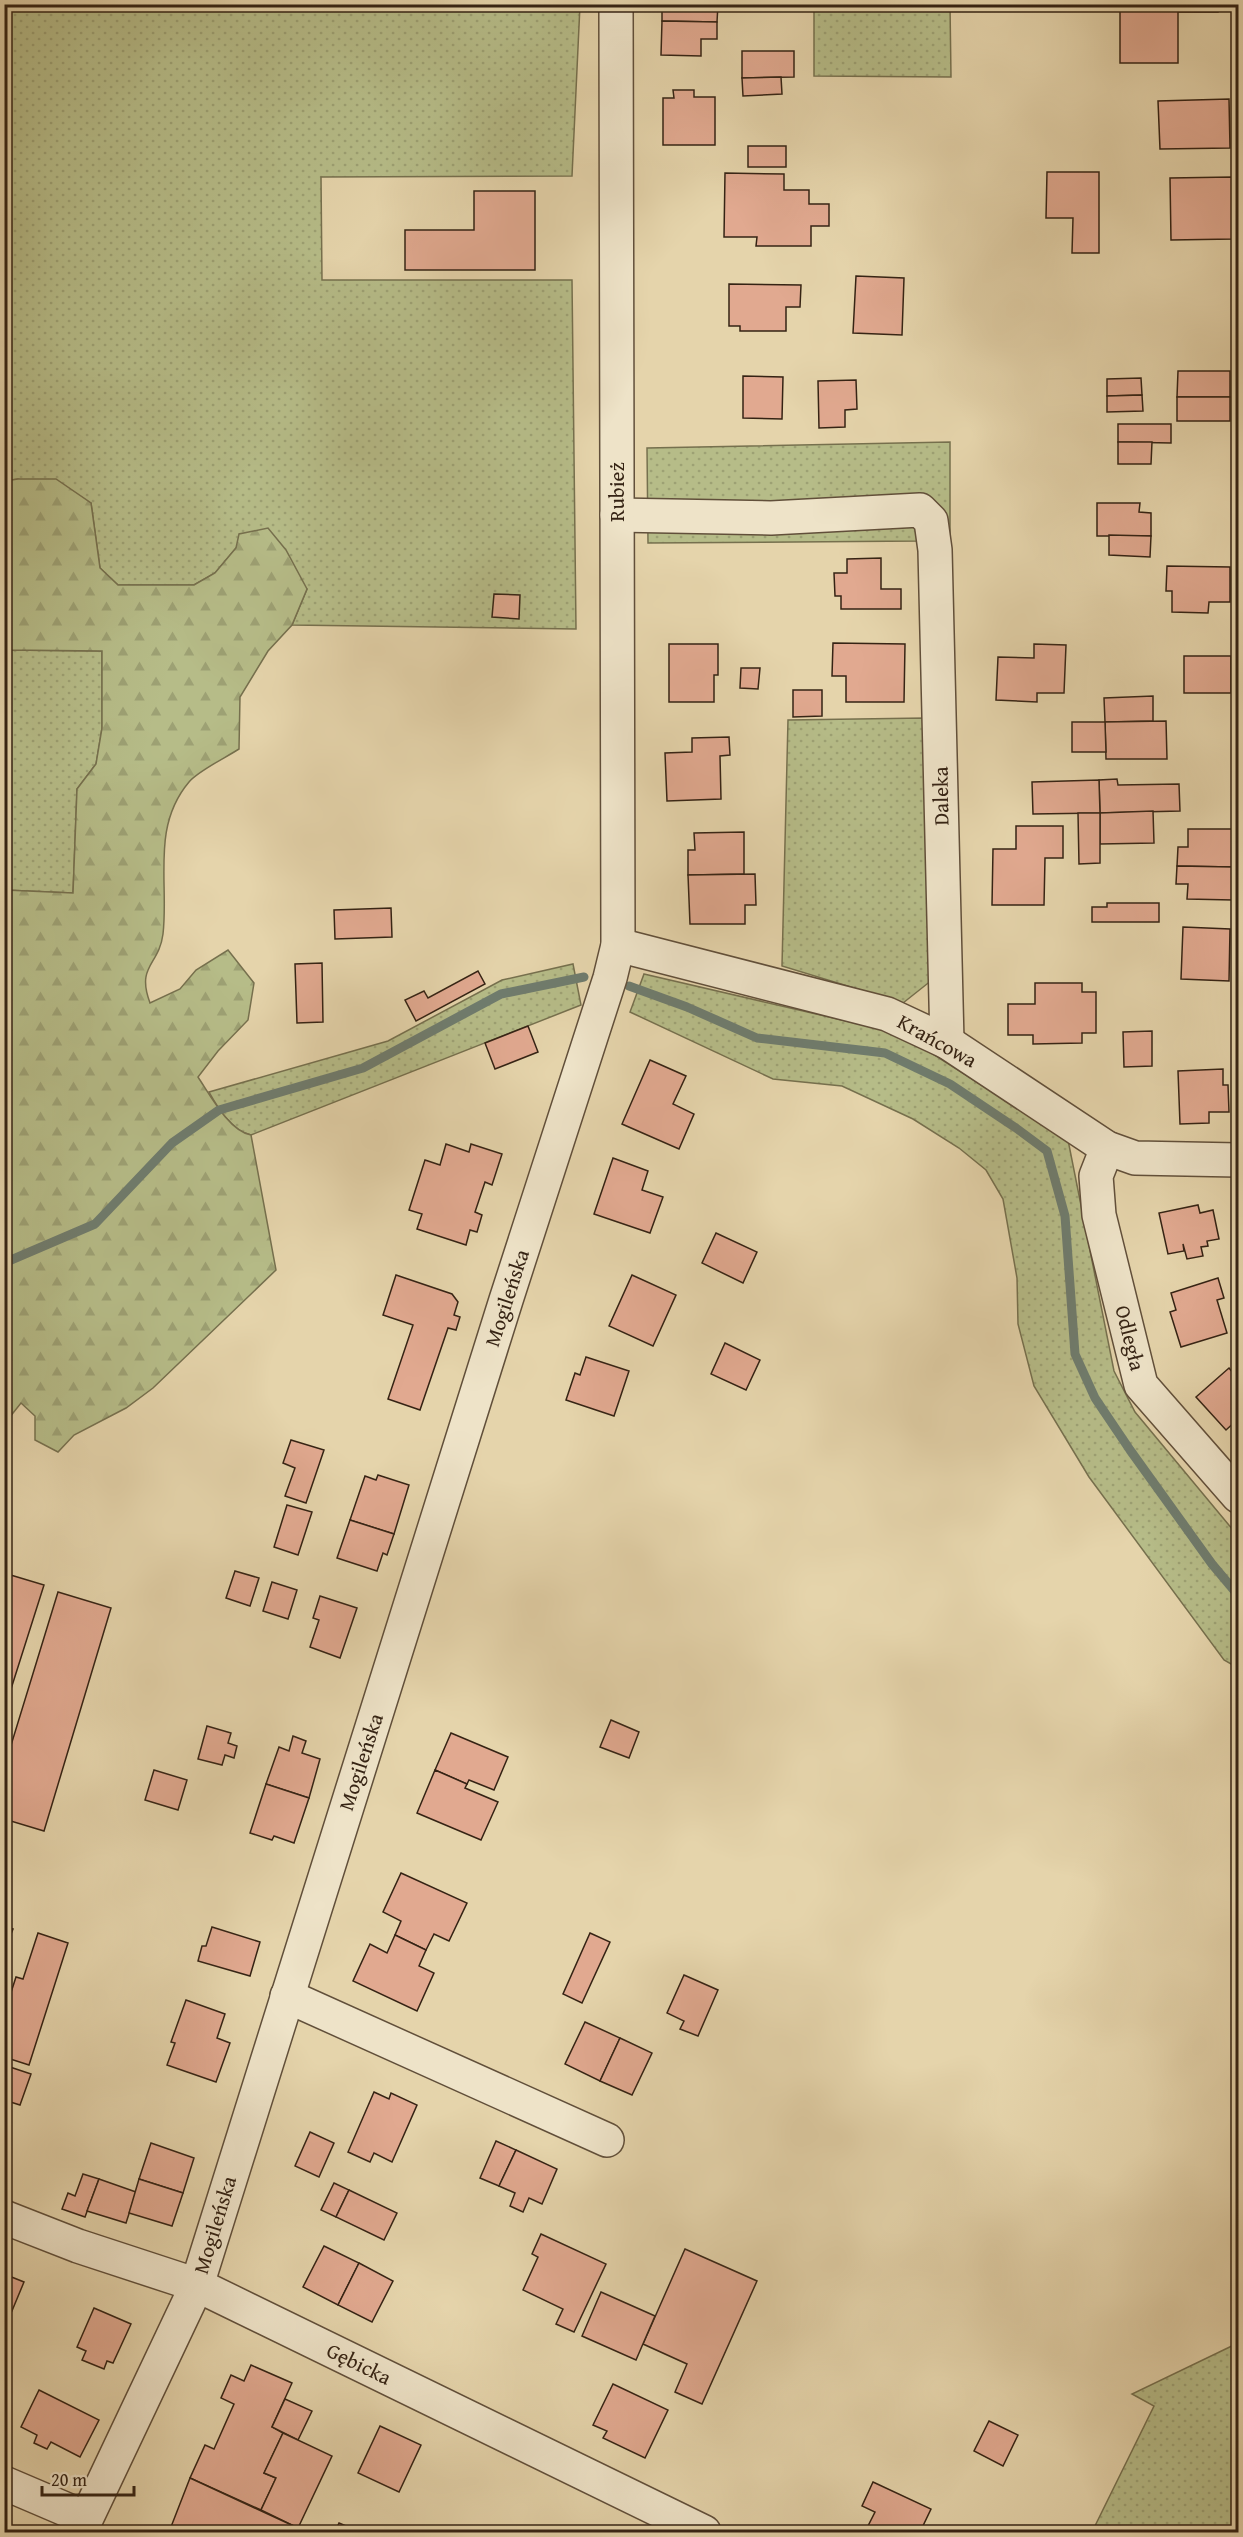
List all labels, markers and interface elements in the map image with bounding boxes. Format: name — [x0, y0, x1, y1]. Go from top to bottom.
street label: Rubież — [601, 462, 632, 522]
street label: Daleka — [924, 766, 957, 826]
street label: Krańcowa — [892, 1006, 983, 1075]
street label: Mogileńska — [476, 1245, 537, 1351]
street label: Odległa — [1107, 1302, 1154, 1374]
street label: Mogileńska — [330, 1709, 391, 1815]
street label: Mogileńska — [185, 2172, 244, 2278]
street label: Gębicka — [322, 2335, 397, 2393]
scale bar — [42, 2459, 134, 2497]
text: 20 m — [51, 2466, 87, 2493]

